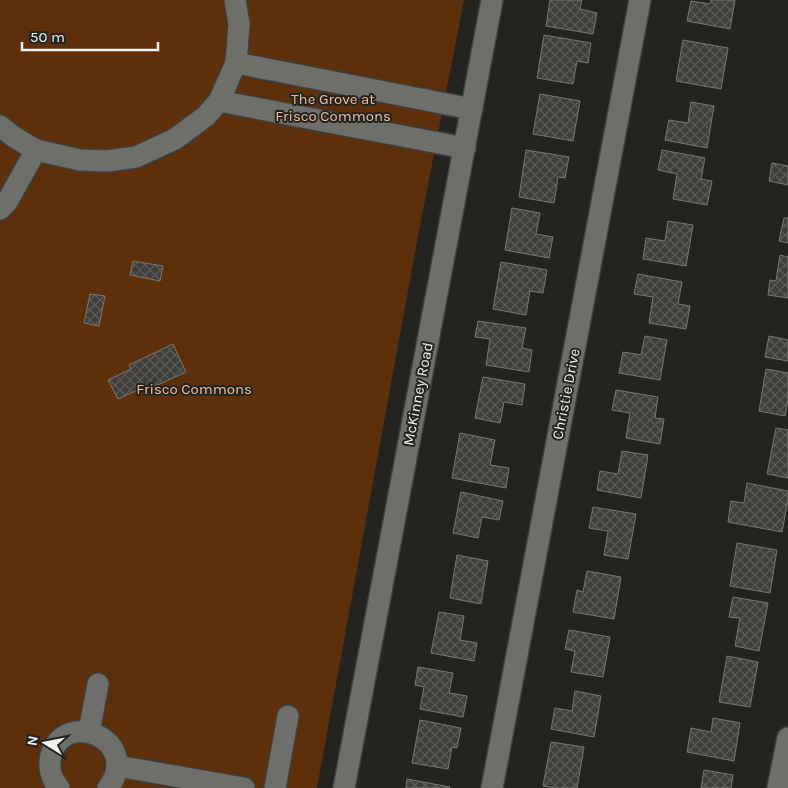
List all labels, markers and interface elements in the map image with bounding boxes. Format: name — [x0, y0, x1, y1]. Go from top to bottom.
scale bar — [22, 20, 159, 52]
text: 50 m — [30, 28, 65, 46]
park label: The Grove at Frisco Commons — [275, 90, 391, 125]
street label: McKinney Road — [399, 341, 437, 447]
street label: Christie Drive — [548, 347, 584, 441]
park label: Frisco Commons — [136, 380, 252, 398]
north arrow — [20, 718, 70, 768]
text: N — [23, 734, 42, 747]

